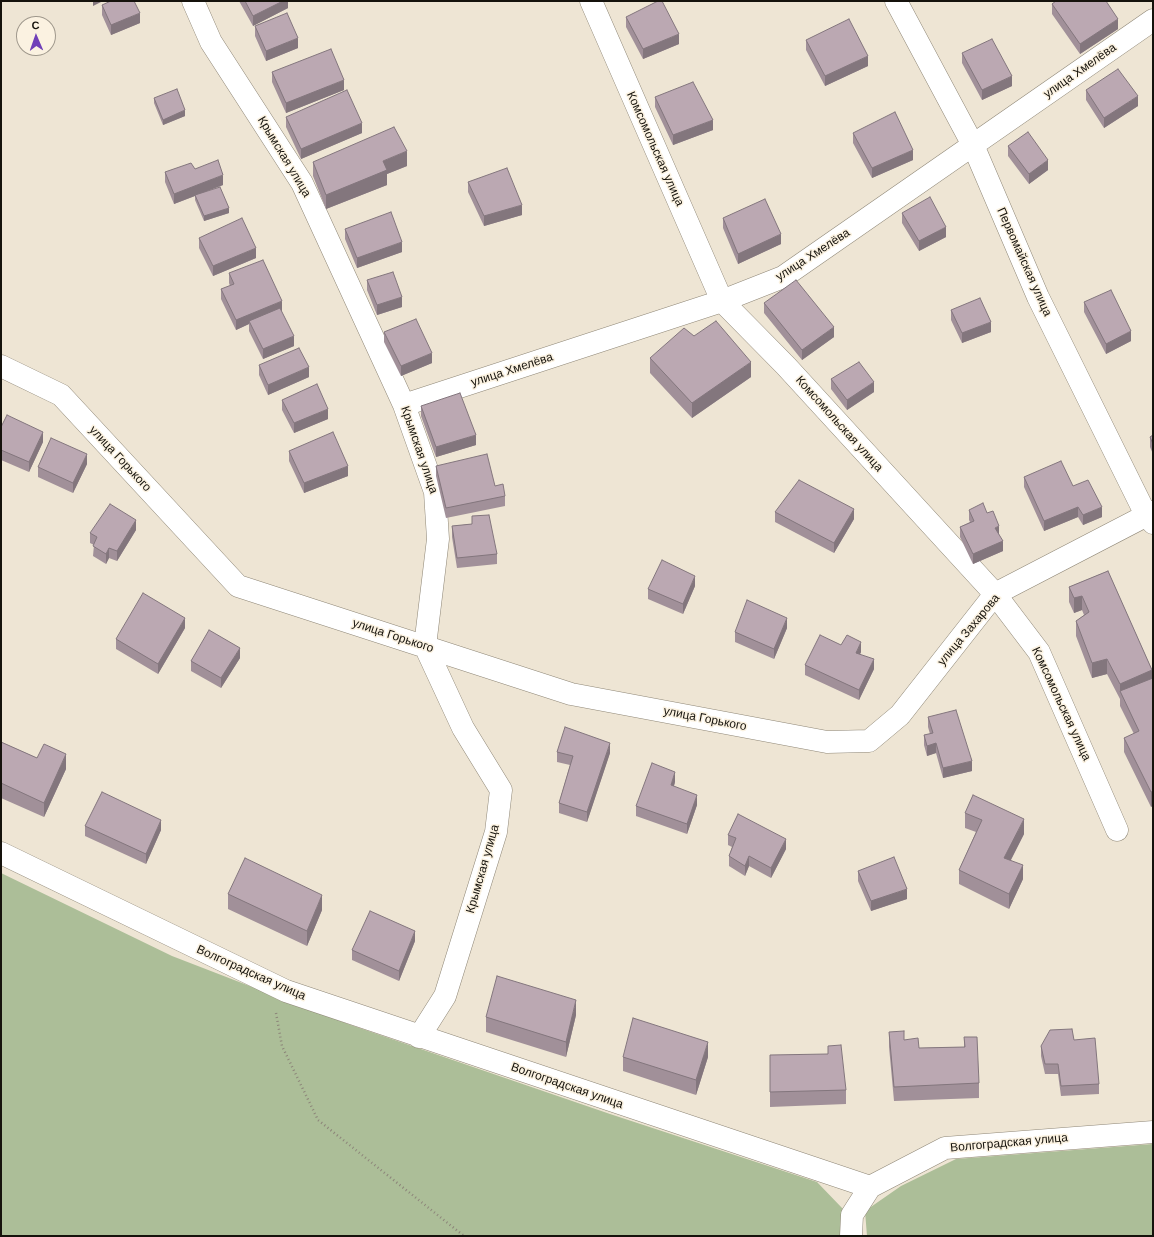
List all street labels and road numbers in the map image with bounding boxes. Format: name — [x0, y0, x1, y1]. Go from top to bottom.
street label: улица Хмелёва — [1041, 41, 1119, 101]
street label: Комсомольская улица — [623, 90, 687, 208]
street label: Крымская улица — [254, 114, 314, 200]
street label: Первомайская улица — [994, 205, 1054, 319]
street label: улица Хмелёва — [773, 226, 853, 284]
street label: улица Хмелёва — [469, 350, 555, 390]
street label: Комсомольская улица — [792, 373, 886, 475]
street label: Крымская улица — [397, 404, 441, 496]
street label: улица Горького — [86, 423, 154, 495]
street label: улица Захарова — [935, 591, 1003, 669]
street label: улица Горького — [351, 616, 435, 656]
street label: Комсомольская улица — [1028, 645, 1094, 763]
street label: улица Горького — [662, 704, 748, 734]
street label: Крымская улица — [463, 823, 503, 915]
street label: Волгоградская улица — [194, 942, 308, 1004]
street label: Волгоградская улица — [509, 1060, 625, 1112]
street label: Волгоградская улица — [950, 1131, 1068, 1155]

